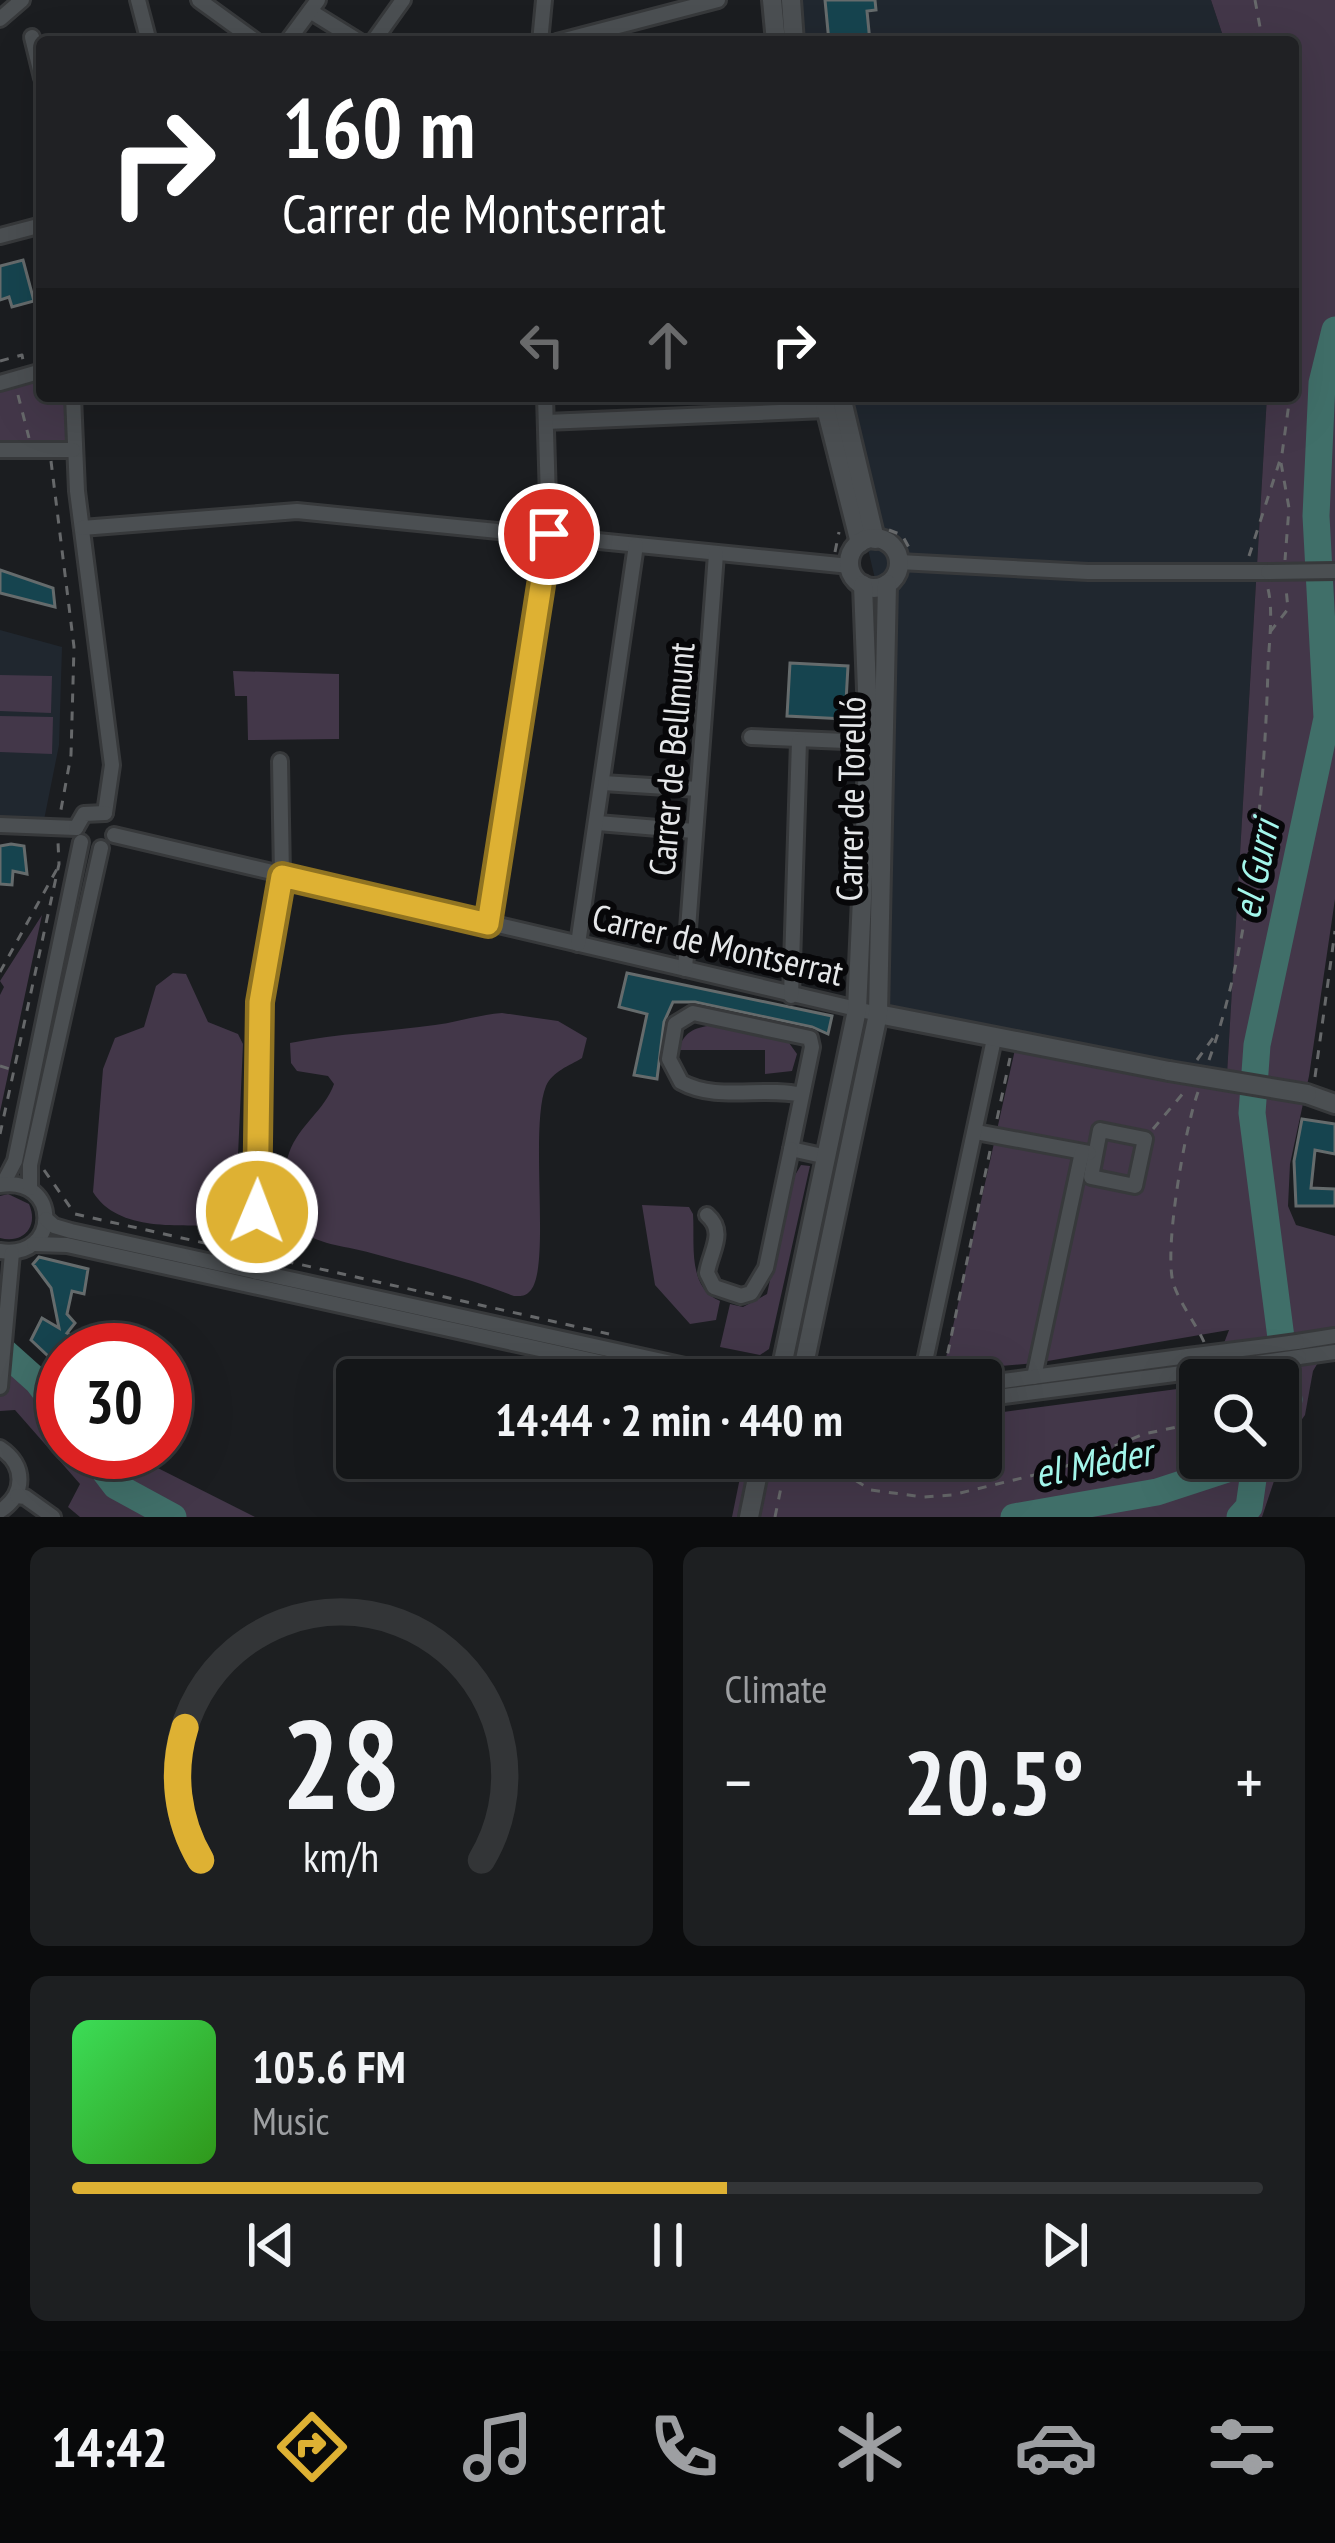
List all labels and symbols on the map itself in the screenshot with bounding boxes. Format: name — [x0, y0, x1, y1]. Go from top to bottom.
pin — [498, 483, 600, 585]
street label: Carrer de Bellmunt — [637, 640, 705, 878]
street label: Carrer de Torelló — [825, 696, 875, 902]
water label: el Gurri — [1220, 811, 1291, 923]
street label: Carrer de Montserrat — [588, 892, 848, 996]
position arrow — [194, 1149, 320, 1275]
speed limit sign: 30 — [36, 1323, 192, 1479]
water label: el Mèder — [1030, 1425, 1161, 1498]

